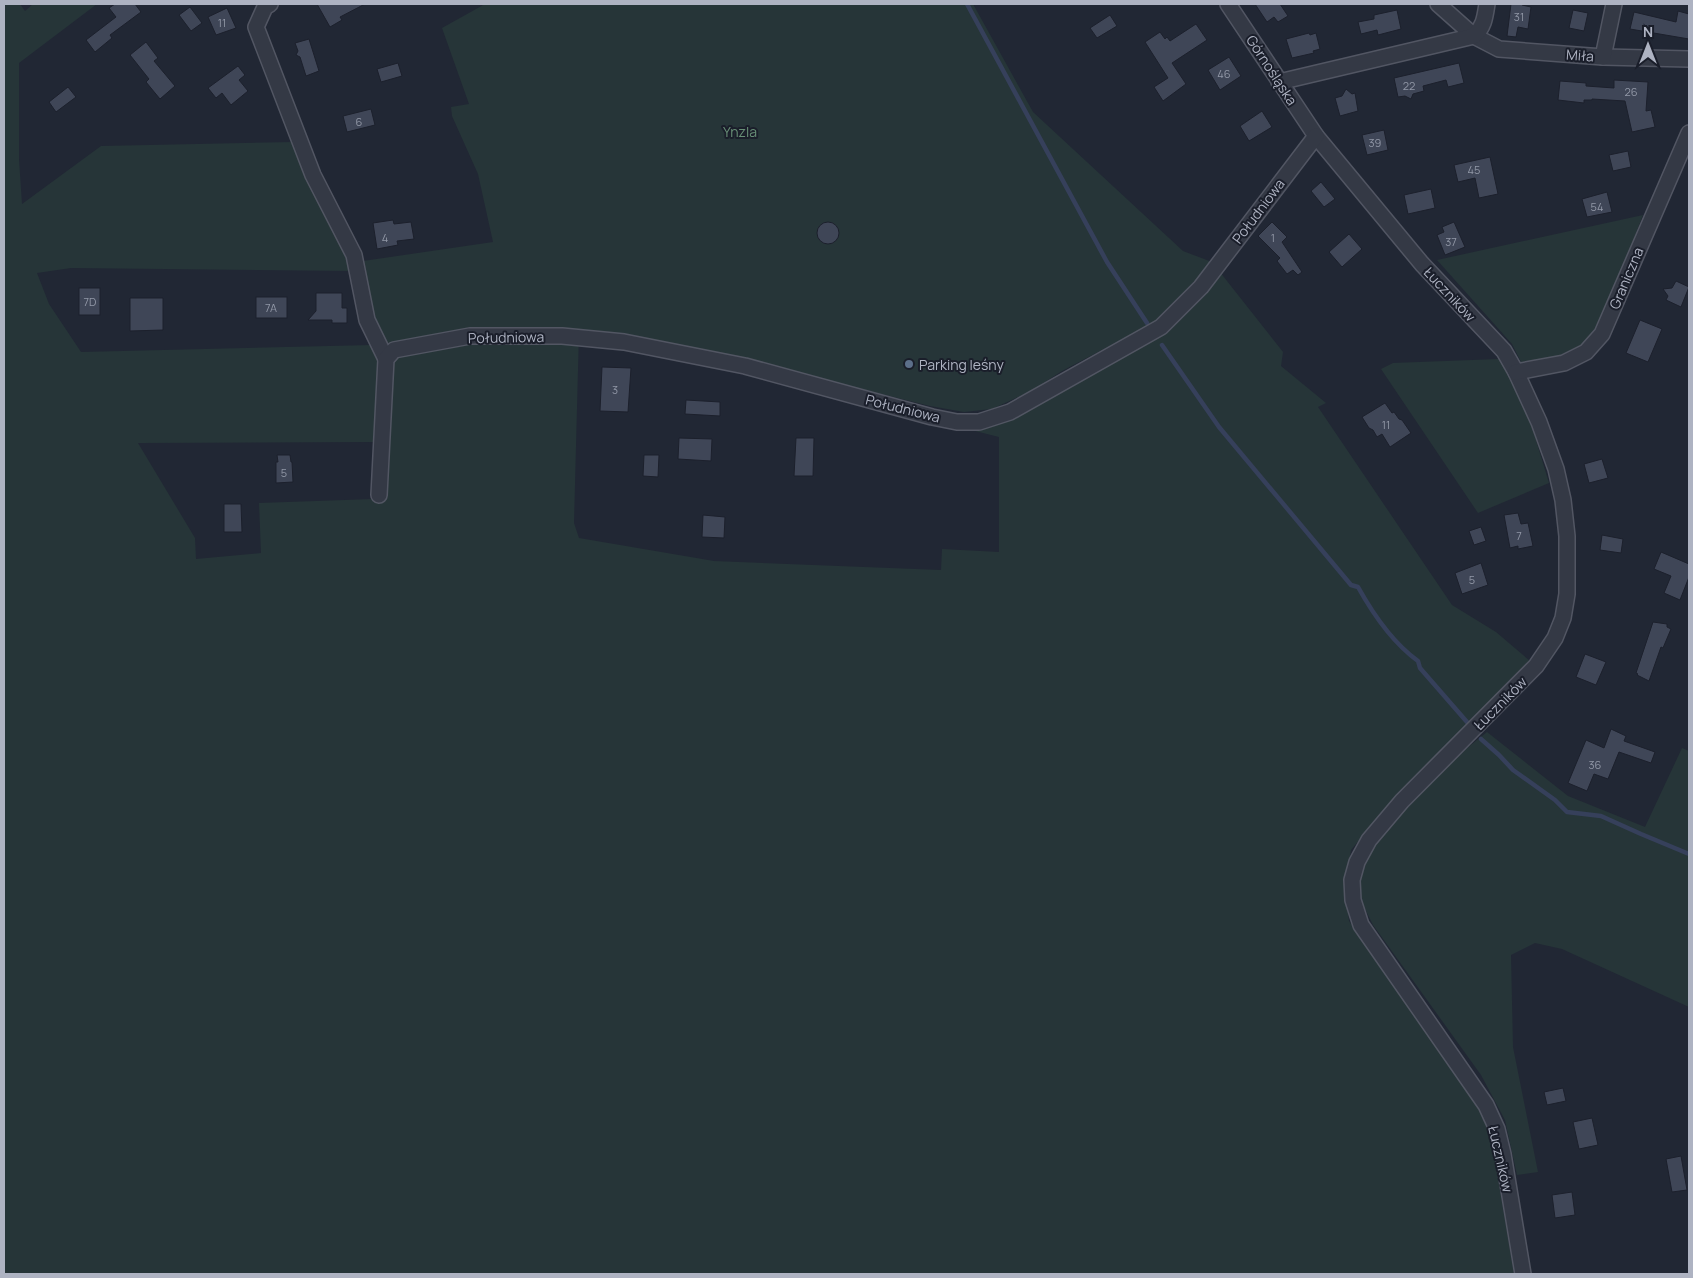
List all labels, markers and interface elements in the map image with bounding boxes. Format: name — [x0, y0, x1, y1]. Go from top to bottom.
house number: 31 — [1514, 9, 1524, 24]
house number: 11 — [218, 15, 226, 30]
north arrow — [1623, 20, 1673, 70]
text: N — [1643, 22, 1653, 41]
street label: Górnośląska — [1242, 31, 1302, 109]
street label: Miła — [1565, 45, 1595, 65]
house number: 46 — [1217, 66, 1231, 81]
house number: 22 — [1403, 78, 1415, 93]
house number: 26 — [1624, 84, 1638, 99]
house number: 6 — [356, 114, 363, 129]
park label: Ynzla — [723, 122, 757, 141]
house number: 39 — [1369, 135, 1382, 150]
house number: 45 — [1468, 162, 1480, 177]
street label: Południowa — [1227, 175, 1289, 247]
house number: 54 — [1591, 199, 1603, 214]
house number: 4 — [382, 230, 388, 245]
house number: 1 — [1271, 230, 1275, 245]
house number: 37 — [1445, 234, 1457, 249]
street label: Graniczna — [1605, 244, 1647, 312]
street label: Łuczników — [1420, 263, 1480, 325]
house number: 7D — [84, 294, 96, 309]
house number: 7A — [265, 300, 277, 315]
street label: Południowa — [468, 327, 544, 347]
place label: Parking leśny — [919, 355, 1004, 374]
marker: Parking leśny — [903, 358, 915, 370]
house number: 3 — [612, 382, 618, 397]
street label: Południowa — [864, 390, 942, 426]
house number: 11 — [1382, 417, 1390, 432]
house number: 5 — [281, 465, 287, 480]
house number: 7 — [1516, 528, 1522, 543]
house number: 5 — [1469, 572, 1475, 587]
street label: Łuczników — [1469, 672, 1531, 734]
house number: 36 — [1589, 757, 1602, 772]
street label: Łuczników — [1484, 1124, 1518, 1194]

